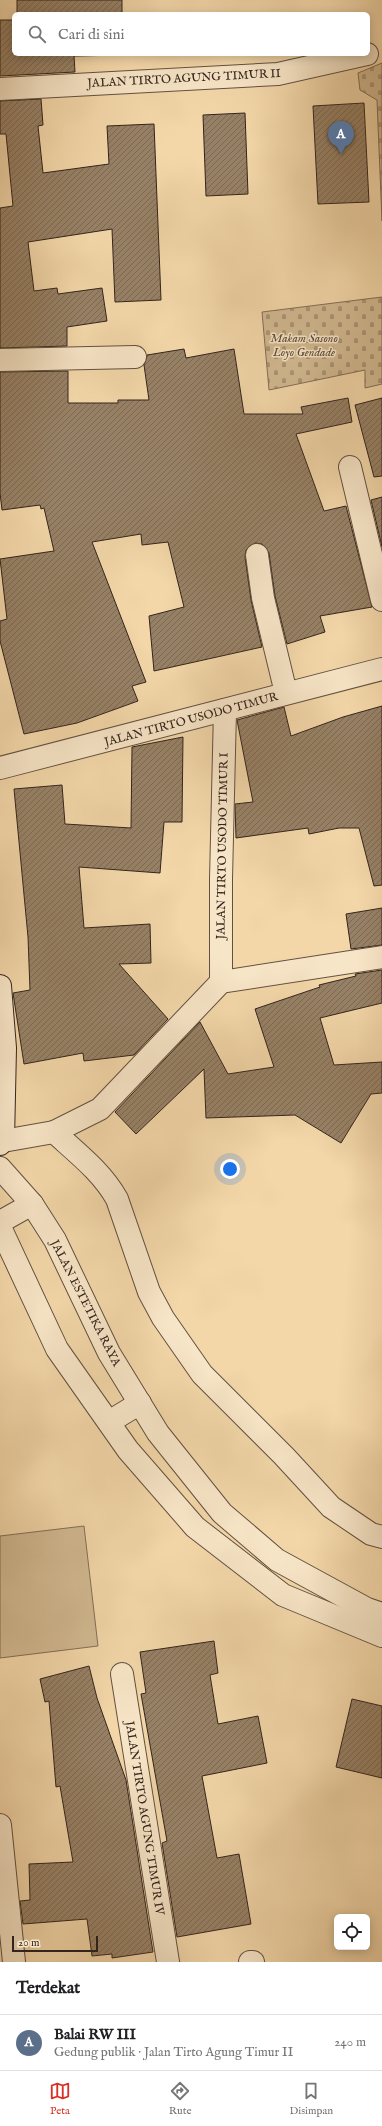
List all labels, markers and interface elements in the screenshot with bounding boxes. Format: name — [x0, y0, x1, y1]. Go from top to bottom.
search box — [12, 12, 370, 56]
icon: search — [26, 23, 48, 45]
text: Cari di sini — [58, 25, 125, 44]
street label: JALAN TIRTO AGUNG TIMUR II — [85, 66, 281, 92]
pin: A — [328, 121, 354, 154]
park label: Makam Sasono Loyo Gendade — [270, 331, 338, 360]
street label: JALAN TIRTO USODO TIMUR — [101, 689, 281, 751]
street label: JALAN TIRTO USODO TIMUR I — [213, 752, 233, 942]
your location — [220, 1159, 240, 1179]
street label: JALAN ESTETIKA RAYA — [45, 1236, 124, 1370]
street label: JALAN TIRTO AGUNG TIMUR IV — [120, 1718, 167, 1918]
map controls — [334, 1914, 370, 1950]
button: locate — [334, 1914, 370, 1950]
scale bar — [12, 1934, 98, 1953]
text: 20 m — [18, 1936, 39, 1950]
text: Terdekat — [16, 1978, 80, 1999]
text: Balai RW III — [54, 2025, 136, 2044]
text: A — [25, 2034, 33, 2051]
text: 240 m — [334, 2034, 366, 2051]
text: Gedung publik · Jalan Tirto Agung Timur II — [54, 2044, 293, 2061]
tab: Peta — [49, 2080, 71, 2118]
tab: Rute — [169, 2080, 192, 2118]
tab: Disimpan — [289, 2080, 333, 2118]

